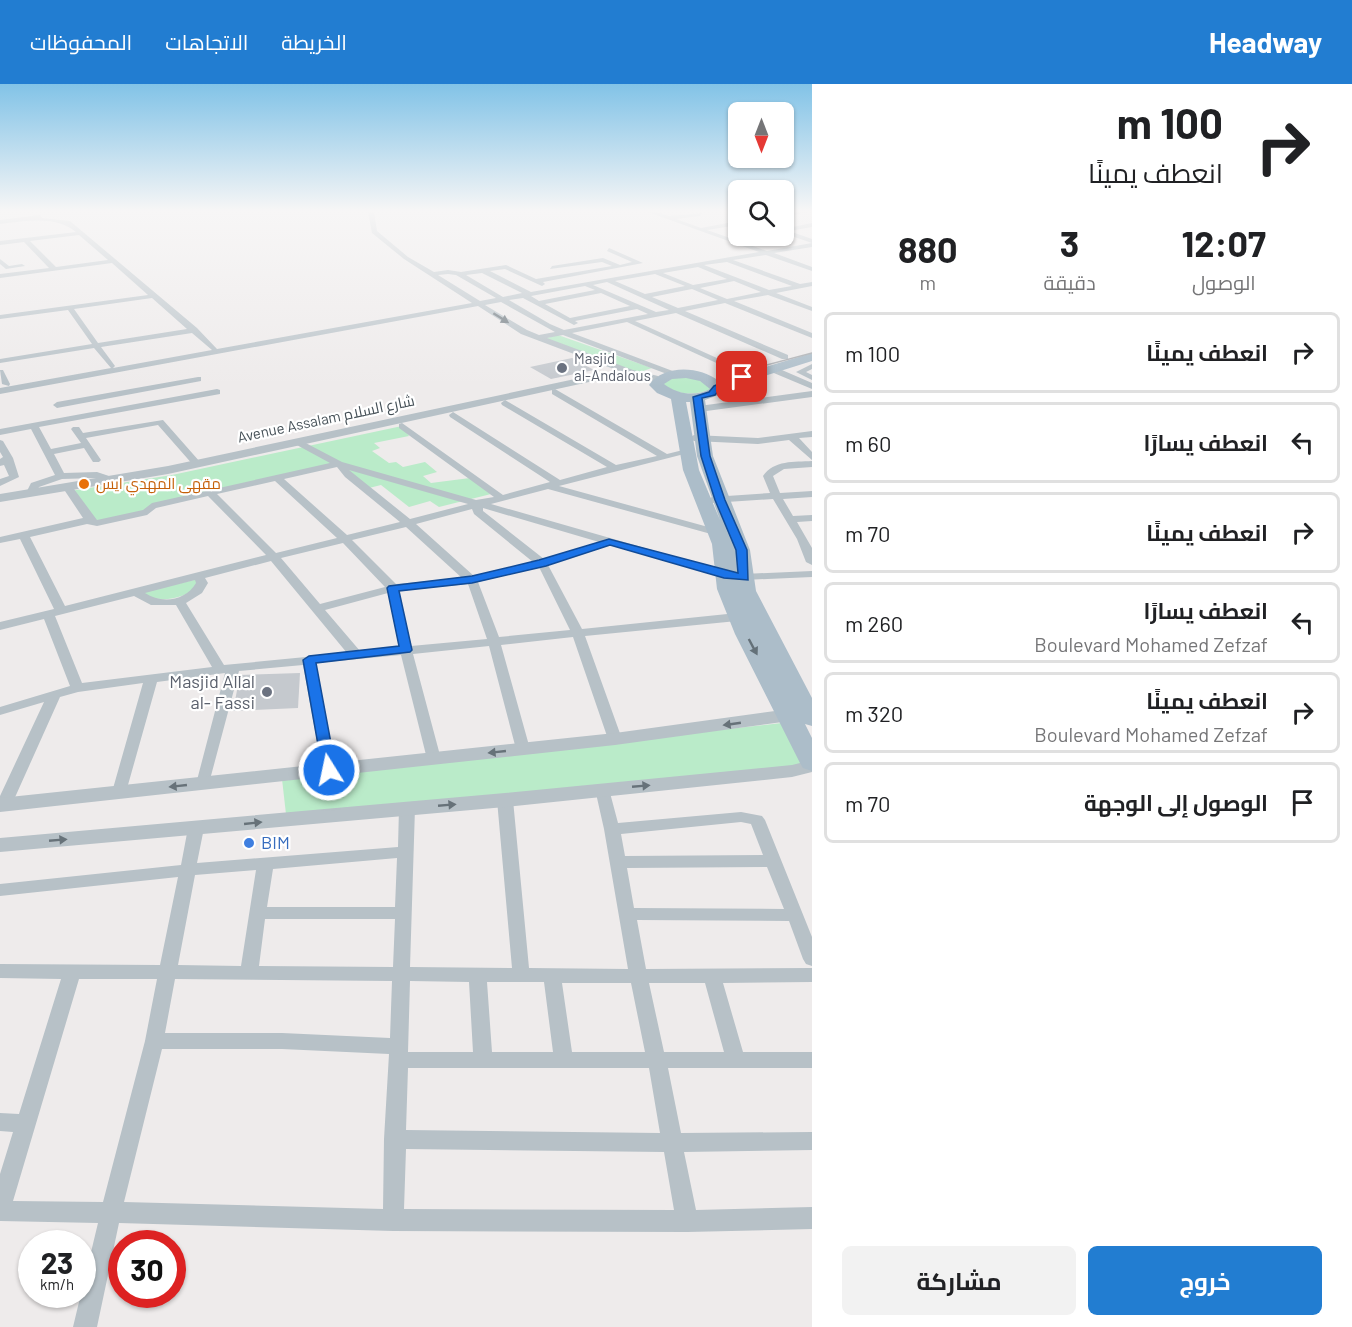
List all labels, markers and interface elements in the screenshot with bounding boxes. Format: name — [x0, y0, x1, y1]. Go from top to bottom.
text: Headway — [1209, 25, 1322, 59]
text: المحفوظات — [30, 29, 132, 54]
text: الاتجاهات — [165, 29, 248, 54]
text: الخريطة — [281, 29, 347, 54]
text: 100 m — [1117, 97, 1223, 147]
north arrow — [728, 102, 794, 168]
map controls — [728, 102, 794, 246]
icon: right — [1244, 108, 1322, 186]
text: انعطف يمينًا — [1088, 156, 1223, 188]
button: search — [728, 180, 794, 246]
text: 3 — [1060, 221, 1079, 264]
text: 12:07 — [1182, 221, 1266, 264]
text: 880 — [898, 227, 958, 270]
text: m — [920, 270, 936, 294]
text: دقيقة — [1044, 270, 1096, 294]
text: الوصول — [1192, 270, 1256, 294]
one-way arrow — [493, 312, 509, 323]
icon: right — [1286, 336, 1319, 369]
text: انعطف يمينًا — [1146, 339, 1268, 365]
text: 100 m — [845, 340, 900, 366]
place label: Masjid al-Andalous — [574, 349, 651, 384]
pin — [716, 351, 767, 402]
icon: arrive — [725, 360, 758, 393]
marker: Masjid al-Andalous — [555, 361, 569, 375]
street label: Avenue Assalam شارع السلام — [236, 390, 417, 449]
icon: left — [1286, 426, 1319, 459]
text: انعطف يسارًا — [1144, 429, 1268, 455]
text: 60 m — [845, 430, 891, 456]
place label: مقهى المهدي ايس — [96, 474, 221, 496]
marker: مقهى المهدي ايس — [77, 477, 91, 491]
icon: right — [1286, 516, 1319, 549]
text: انعطف يمينًا — [1146, 519, 1268, 545]
text: 70 m — [845, 520, 890, 546]
text: انعطف يسارًا — [1144, 597, 1268, 623]
icon: left — [1286, 606, 1319, 639]
text: 260 m — [845, 610, 903, 636]
text: Boulevard Mohamed Zefzaf — [1034, 632, 1268, 656]
one-way arrow — [748, 639, 758, 656]
place label: Masjid Allal al- Fassi — [169, 670, 255, 713]
marker: Masjid Allal al- Fassi — [260, 685, 274, 699]
text: انعطف يمينًا — [1146, 687, 1268, 713]
icon: right — [1286, 696, 1319, 729]
text: 320 m — [845, 700, 903, 726]
one-way arrow — [723, 719, 742, 729]
text: Boulevard Mohamed Zefzaf — [1034, 722, 1268, 746]
position arrow — [297, 738, 361, 802]
one-way arrow — [487, 747, 506, 756]
one-way arrow — [168, 781, 187, 791]
one-way arrow — [631, 781, 650, 791]
icon: arrive — [1286, 786, 1319, 819]
text: الوصول إلى الوجهة — [1084, 789, 1268, 815]
text: 70 m — [845, 790, 890, 816]
one-way arrow — [437, 800, 456, 810]
one-way arrow — [243, 818, 262, 828]
place label: BIM — [261, 831, 290, 853]
one-way arrow — [49, 835, 68, 845]
marker: BIM — [242, 836, 256, 850]
speed limit sign: 30 — [108, 1230, 186, 1308]
text: 23 — [41, 1244, 73, 1280]
button: مشاركة — [842, 1246, 1076, 1315]
button: خروج — [1088, 1246, 1322, 1315]
text: km/h — [40, 1275, 74, 1293]

